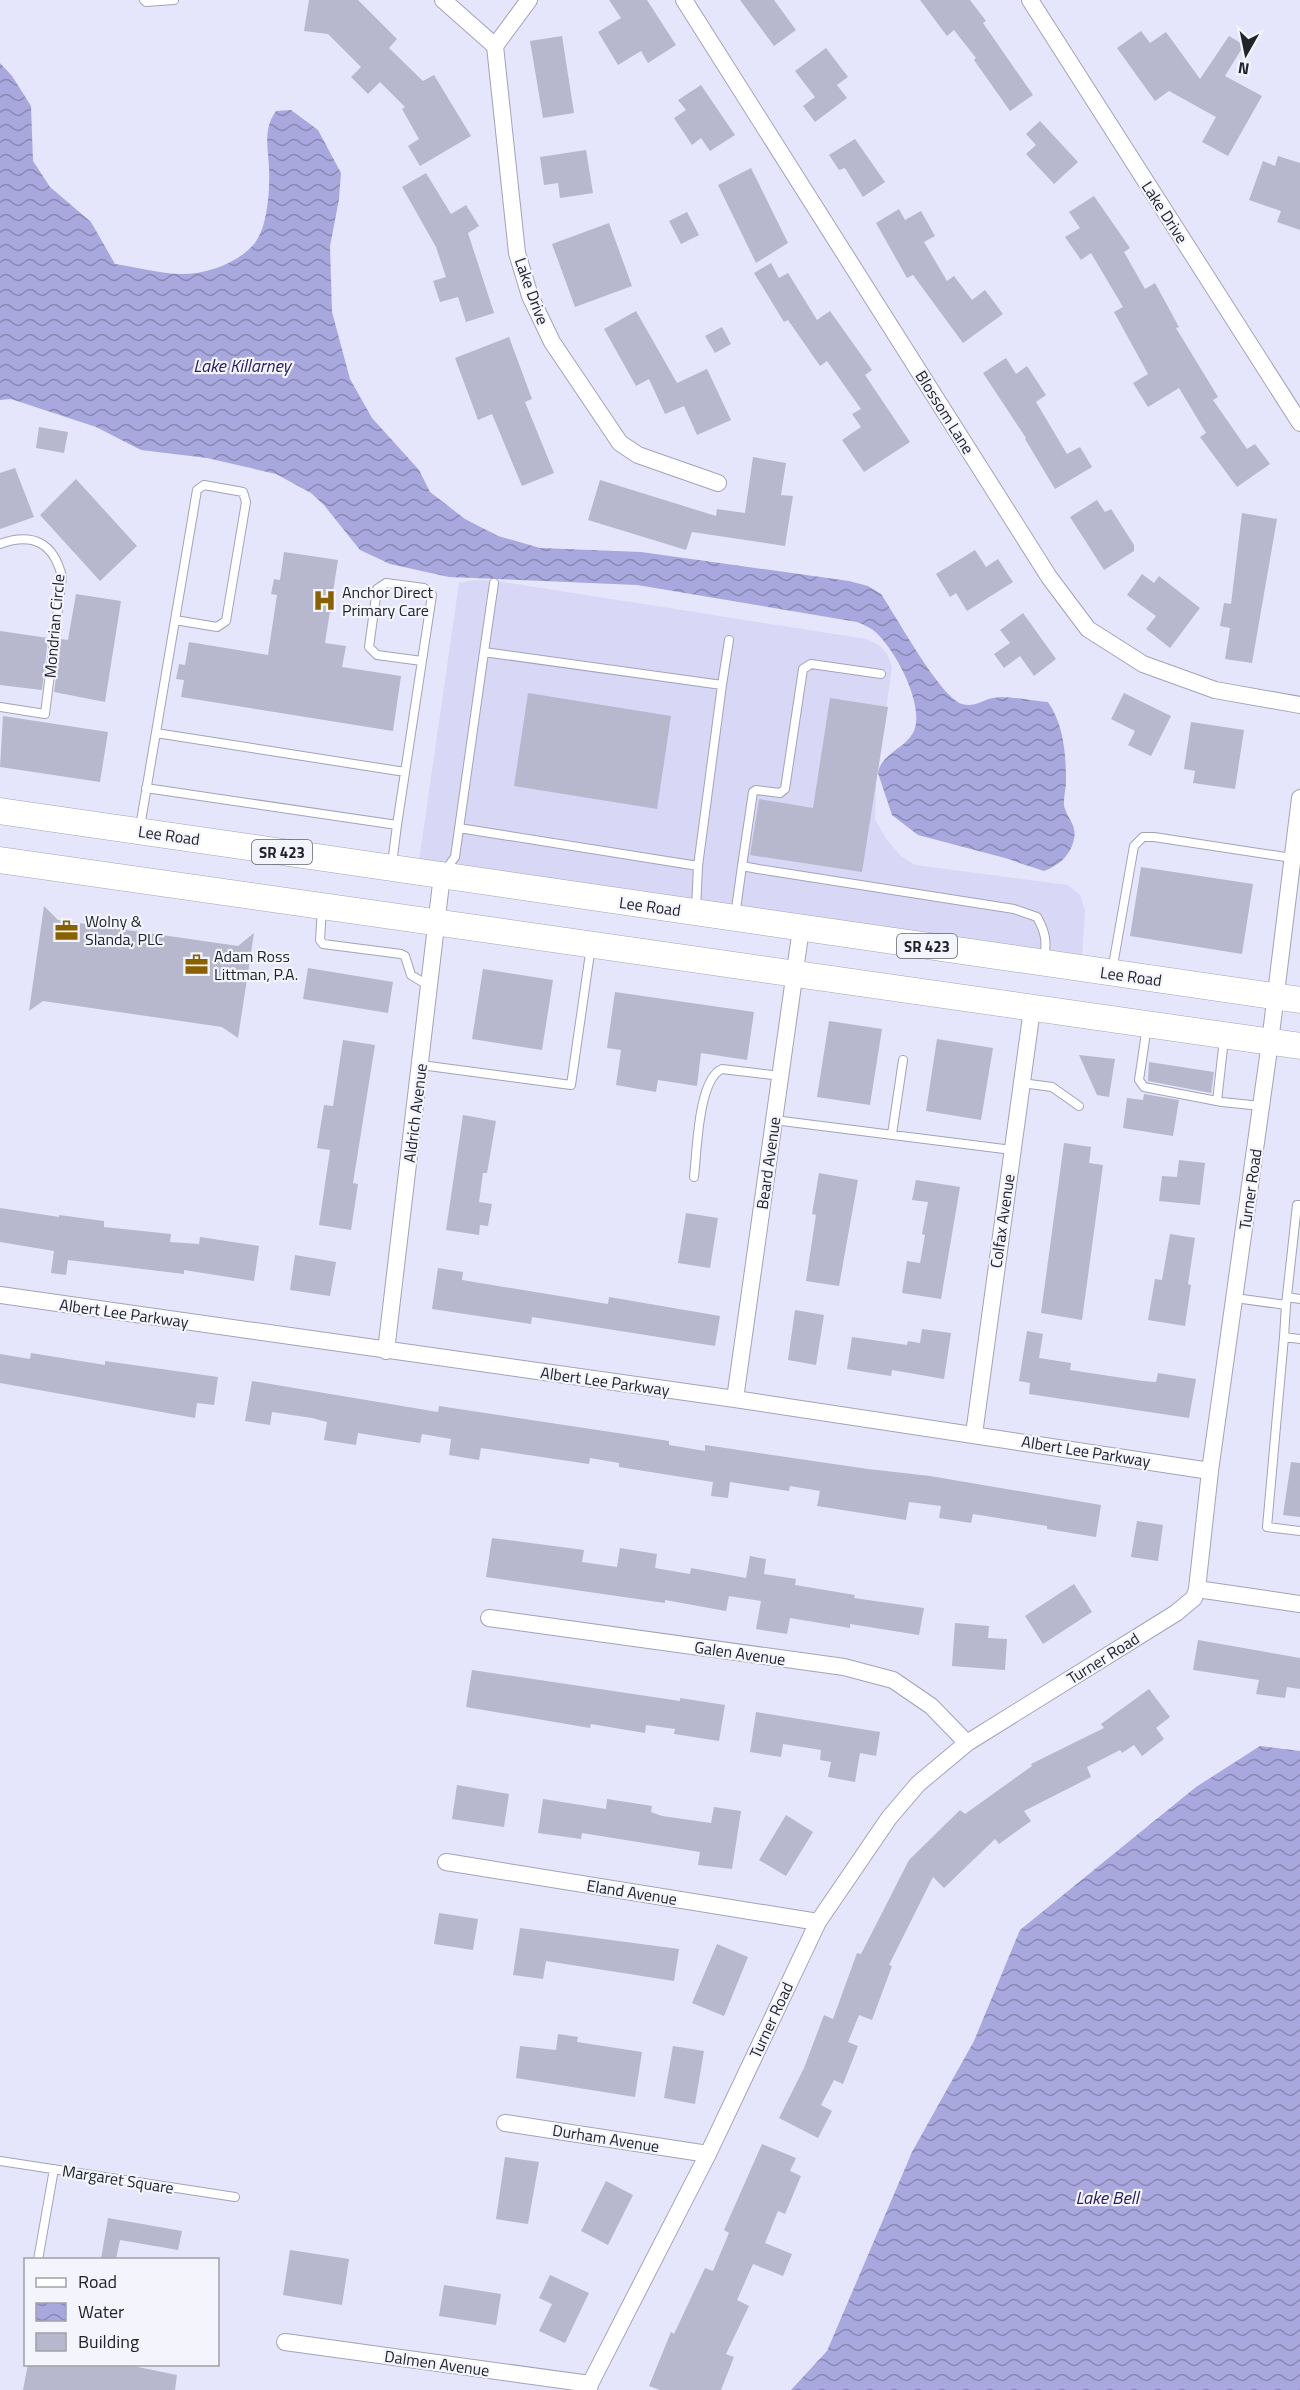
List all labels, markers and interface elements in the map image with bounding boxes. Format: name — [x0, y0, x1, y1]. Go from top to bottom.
north arrow — [1216, 24, 1276, 84]
text: N — [1236, 56, 1251, 82]
street label: Lake Drive — [1136, 176, 1194, 248]
street label: Lake Drive — [509, 254, 555, 328]
water label: Lake Killarney — [193, 352, 293, 379]
street label: Blossom Lane — [910, 366, 980, 458]
street label: Mondrian Circle — [37, 573, 71, 679]
place label: Anchor Direct Primary Care — [342, 580, 433, 622]
hospital icon: Anchor Direct Primary Care — [311, 588, 337, 614]
street label: Lee Road — [137, 819, 201, 851]
road number: SR 423 — [252, 840, 312, 864]
street label: Lee Road — [618, 890, 682, 922]
place label: Wolny & Slanda, PLC — [85, 909, 163, 951]
office icon: Wolny & Slanda, PLC — [54, 917, 80, 943]
road number: SR 423 — [897, 934, 957, 958]
place label: Adam Ross Littman, P.A. — [214, 944, 298, 986]
office icon: Adam Ross Littman, P.A. — [183, 952, 209, 978]
street label: Lee Road — [1099, 960, 1163, 992]
street label: Aldrich Avenue — [397, 1062, 433, 1164]
street label: Beard Avenue — [750, 1115, 786, 1211]
street label: Turner Road — [1232, 1147, 1268, 1231]
street label: Colfax Avenue — [984, 1172, 1020, 1270]
street label: Albert Lee Parkway — [58, 1292, 190, 1334]
street label: Albert Lee Parkway — [539, 1360, 671, 1402]
street label: Albert Lee Parkway — [1020, 1429, 1152, 1473]
street label: Turner Road — [1062, 1626, 1144, 1690]
street label: Galen Avenue — [693, 1635, 787, 1671]
street label: Eland Avenue — [585, 1873, 679, 1911]
street label: Turner Road — [743, 1978, 799, 2062]
street label: Durham Avenue — [551, 2118, 661, 2158]
street label: Margaret Square — [60, 2158, 176, 2200]
water label: Lake Bell — [1075, 2184, 1141, 2211]
legend — [24, 2258, 219, 2366]
text: Road — [78, 2268, 117, 2295]
text: Water — [78, 2298, 124, 2325]
text: Building — [78, 2328, 139, 2355]
street label: Dalmen Avenue — [383, 2344, 491, 2382]

